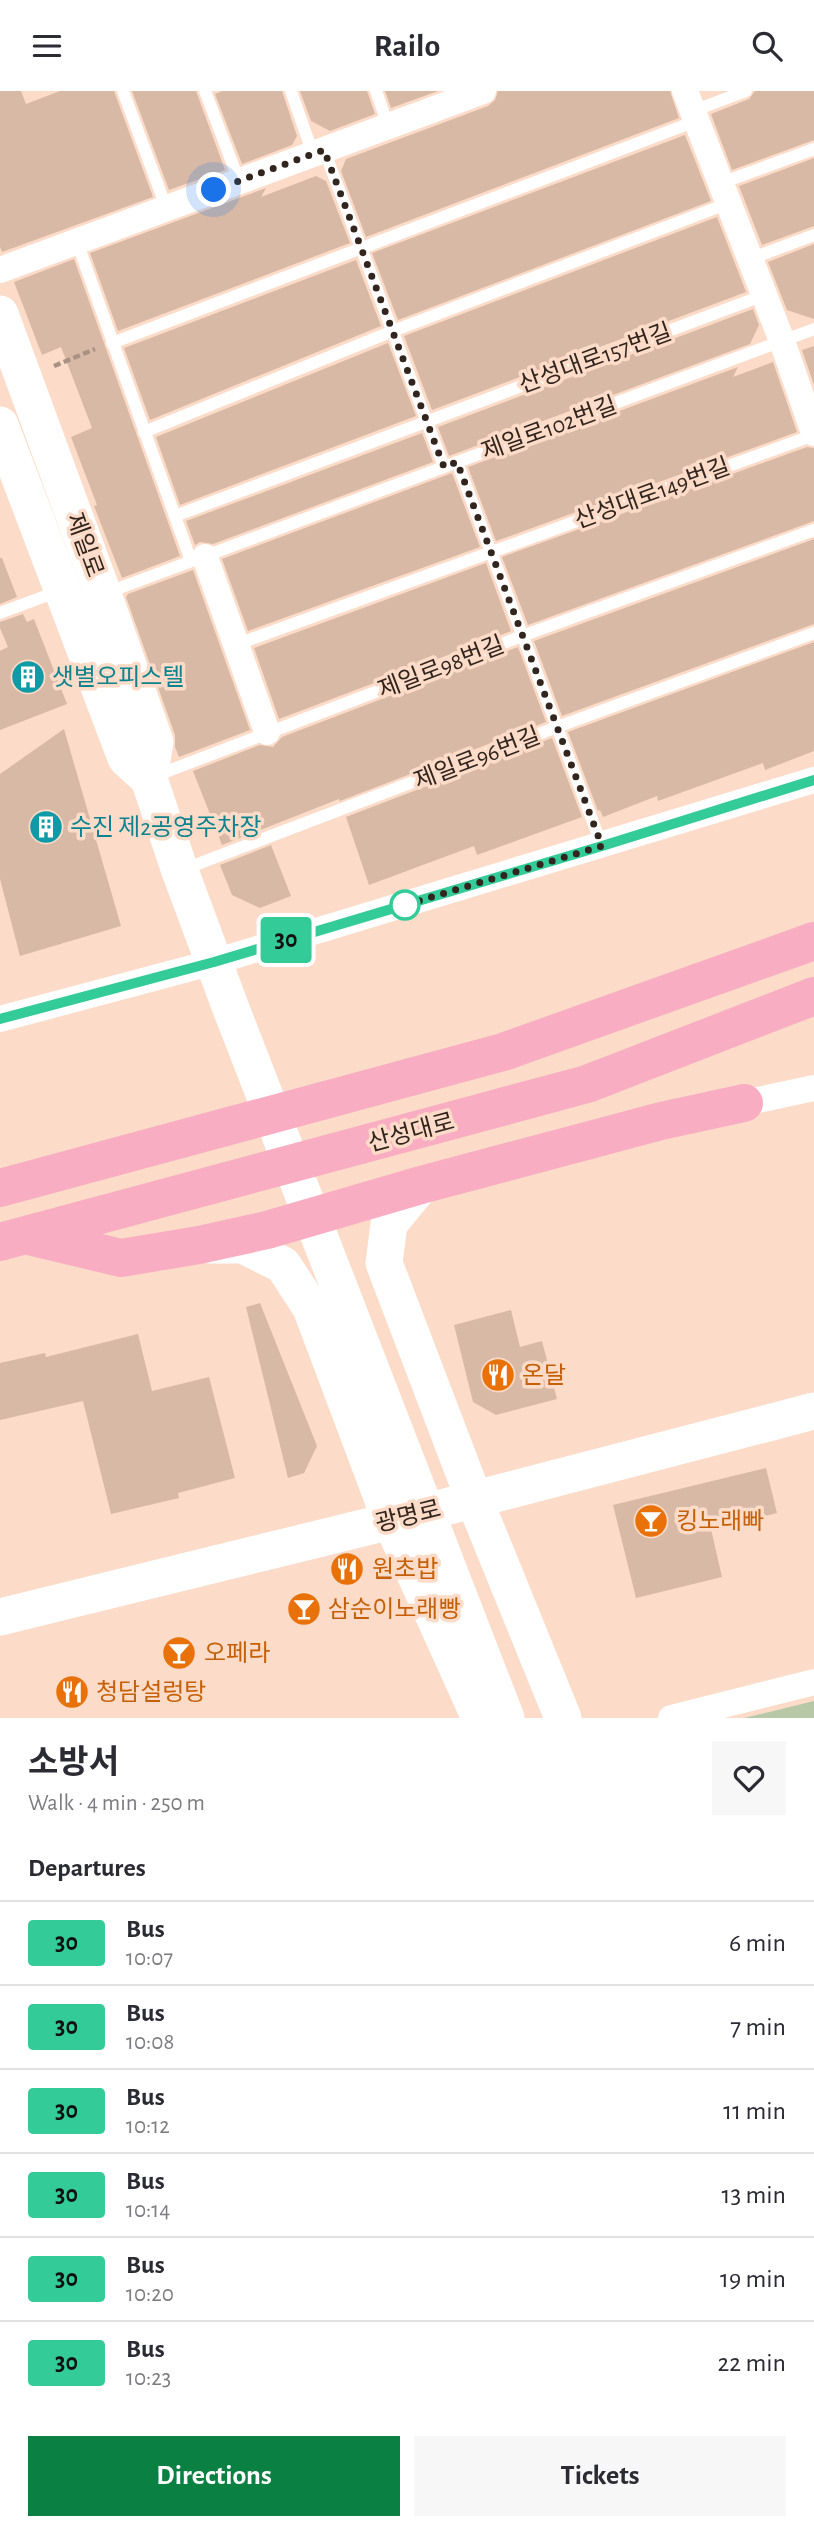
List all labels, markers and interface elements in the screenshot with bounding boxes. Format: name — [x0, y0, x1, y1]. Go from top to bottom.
icon: menu — [28, 27, 66, 65]
icon: search — [748, 27, 786, 65]
text: Railo — [374, 30, 440, 62]
your location — [196, 172, 231, 207]
street label: 산성대로157번길 — [515, 319, 675, 398]
street label: 제일로102번길 — [478, 392, 620, 465]
street label: 산성대로149번길 — [571, 454, 733, 533]
street label: 제일로 — [61, 510, 108, 581]
street label: 제일로98번길 — [375, 632, 508, 703]
building icon: 샛별오피스텔 — [9, 658, 47, 696]
place label: 샛별오피스텔 — [52, 665, 184, 690]
street label: 제일로96번길 — [411, 723, 544, 794]
building icon: 수진 제2공영주차장 — [27, 808, 65, 846]
place label: 수진 제2공영주차장 — [70, 814, 262, 840]
unlabelled marker — [390, 890, 420, 920]
line badge: 30 — [254, 917, 318, 963]
text: 30 — [275, 928, 297, 952]
street label: 산성대로 — [365, 1109, 457, 1156]
restaurant icon: 온달 — [479, 1356, 517, 1394]
place label: 온달 — [522, 1363, 566, 1388]
street label: 광명로 — [373, 1495, 443, 1537]
bar icon: 킹노래빠 — [632, 1502, 670, 1540]
place label: 킹노래빠 — [676, 1508, 764, 1534]
restaurant icon: 원초밥 — [328, 1550, 366, 1588]
place label: 원초밥 — [372, 1557, 438, 1582]
bar icon: 삼순이노래빵 — [285, 1590, 323, 1628]
place label: 삼순이노래빵 — [328, 1597, 460, 1622]
bar icon: 오페라 — [160, 1634, 198, 1672]
place label: 오페라 — [204, 1641, 270, 1666]
restaurant icon: 청담설렁탕 — [53, 1673, 91, 1711]
place label: 청담설렁탕 — [96, 1680, 206, 1705]
button: heart — [712, 1741, 786, 1815]
text: 소방서 — [28, 1747, 119, 1780]
text: Walk · 4 min · 250 m — [28, 1792, 205, 1815]
text: Departures — [28, 1855, 146, 1881]
text: Bus — [126, 1916, 165, 1942]
text: 6 min — [729, 1930, 786, 1956]
text: 30 — [55, 1931, 78, 1955]
text: 10:07 — [126, 1947, 173, 1970]
text: Bus — [126, 2000, 165, 2026]
text: 7 min — [730, 2014, 786, 2040]
text: 30 — [55, 2015, 78, 2039]
text: 10:08 — [126, 2031, 174, 2054]
text: Bus — [126, 2084, 165, 2110]
text: 11 min — [723, 2098, 786, 2124]
text: 30 — [55, 2099, 78, 2123]
text: 10:12 — [126, 2115, 170, 2138]
text: Bus — [126, 2168, 165, 2194]
text: 13 min — [722, 2182, 786, 2208]
text: 30 — [55, 2183, 78, 2207]
text: 10:14 — [126, 2199, 170, 2222]
text: Bus — [126, 2252, 165, 2278]
text: 19 min — [720, 2266, 786, 2292]
text: 30 — [55, 2267, 78, 2291]
text: 10:20 — [126, 2283, 174, 2306]
text: Bus — [126, 2336, 165, 2362]
text: 22 min — [718, 2350, 786, 2376]
text: 30 — [55, 2351, 78, 2375]
text: 10:23 — [126, 2367, 171, 2390]
button: Directions — [28, 2436, 400, 2516]
button: Tickets — [414, 2436, 786, 2516]

